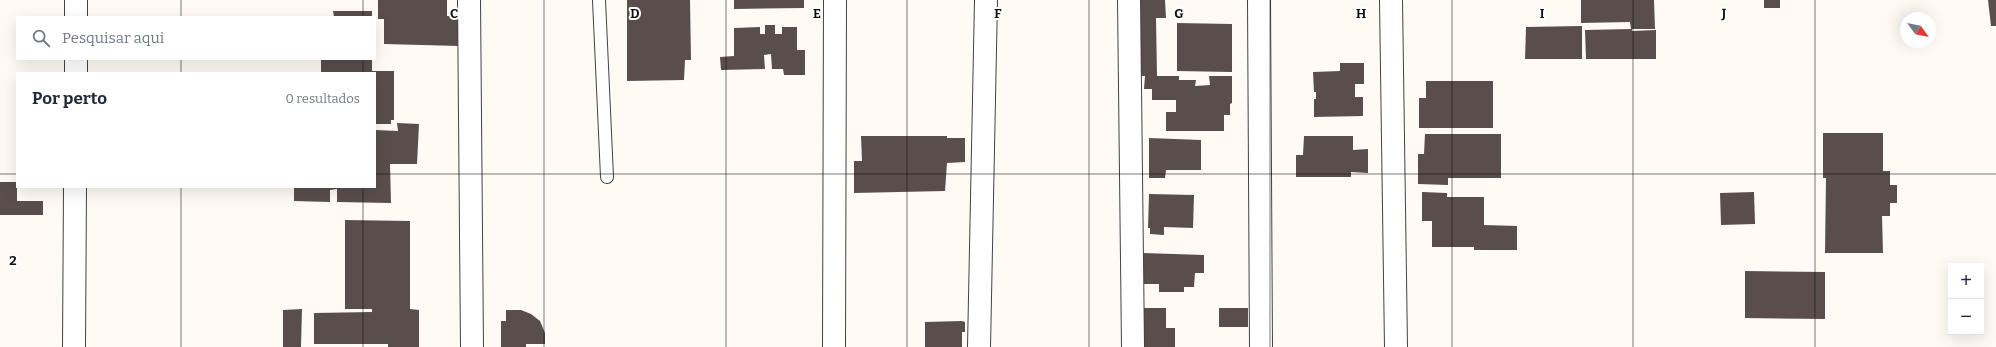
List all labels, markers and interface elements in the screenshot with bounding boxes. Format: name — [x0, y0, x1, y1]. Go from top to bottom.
text: C — [450, 6, 458, 21]
text: D — [630, 6, 640, 21]
text: E — [813, 6, 821, 21]
text: F — [994, 6, 1002, 21]
text: G — [1174, 6, 1184, 21]
text: H — [1356, 6, 1366, 21]
text: I — [1540, 6, 1545, 21]
text: J — [1721, 6, 1727, 21]
north arrow — [1900, 12, 1936, 48]
search box — [16, 16, 376, 60]
icon: search — [30, 27, 52, 49]
text: Pesquisar aqui — [62, 29, 164, 47]
text: Por perto — [32, 88, 107, 109]
text: 0 resultados — [285, 91, 360, 106]
text: 2 — [9, 253, 17, 268]
map controls — [1948, 263, 1984, 335]
button: + — [1948, 263, 1984, 299]
button: − — [1948, 299, 1984, 335]

